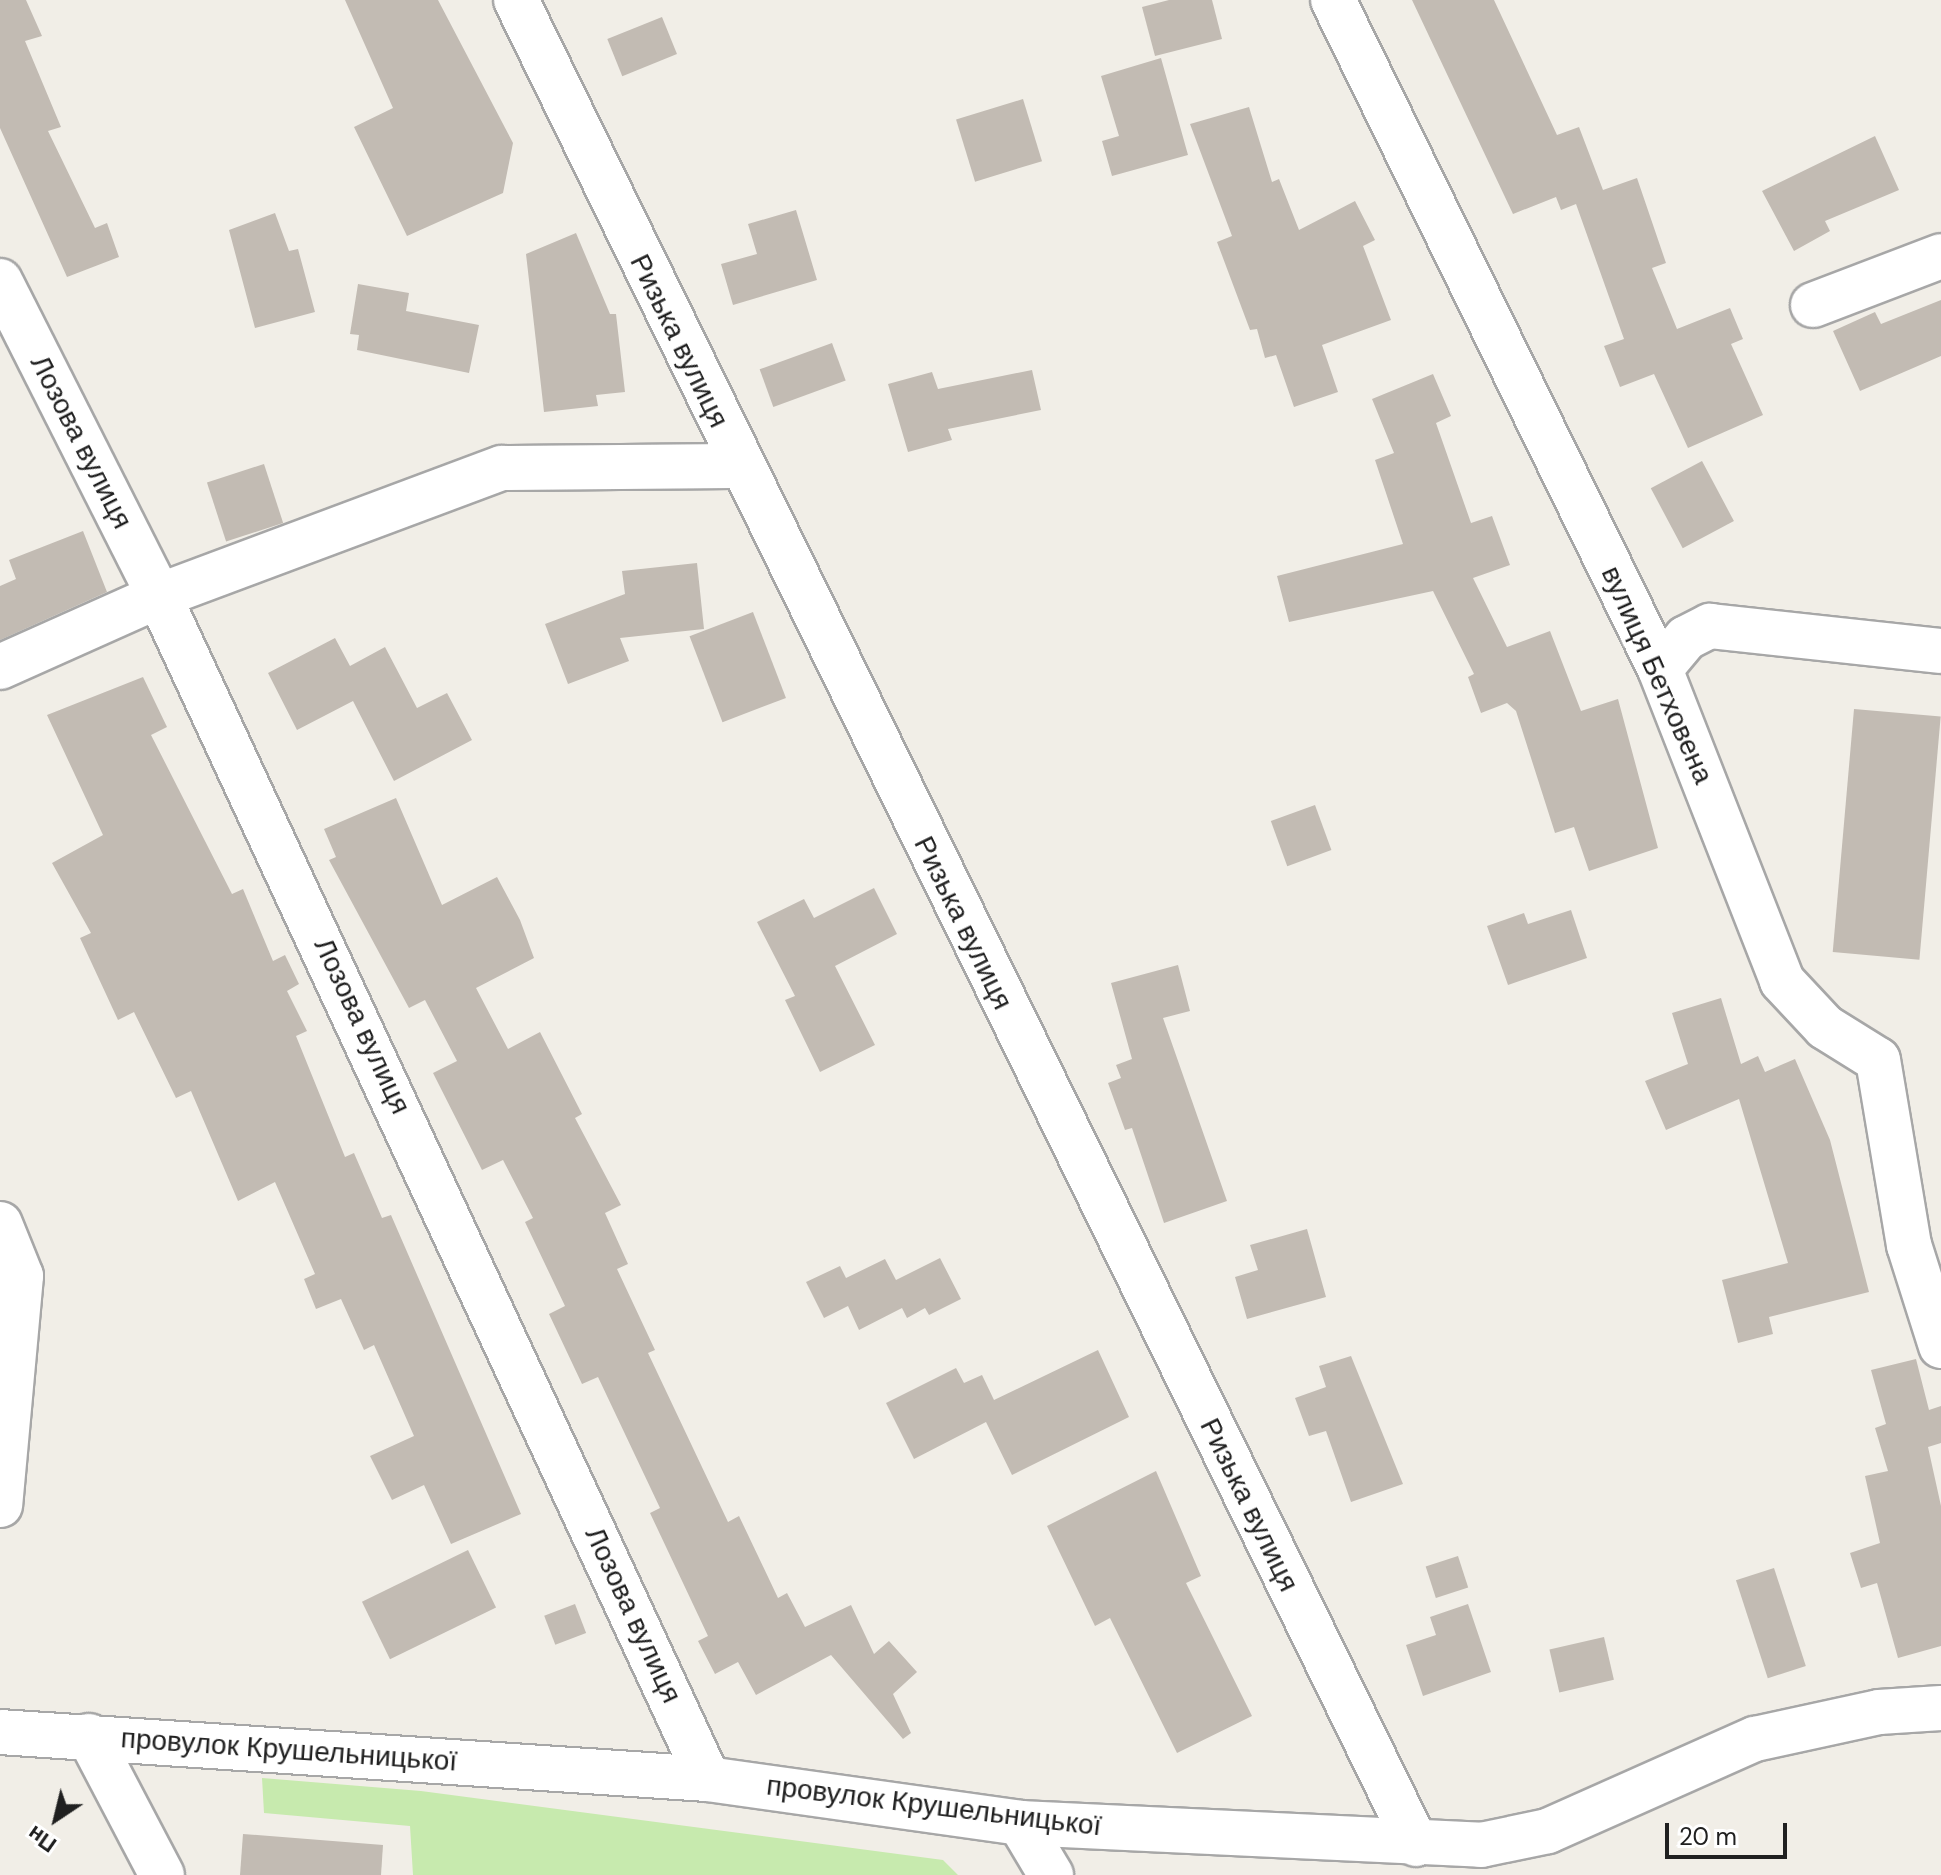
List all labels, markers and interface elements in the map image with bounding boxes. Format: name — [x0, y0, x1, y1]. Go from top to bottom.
street label: Ризька вулиця — [623, 249, 735, 433]
street label: Лозова вулиця — [23, 350, 139, 534]
street label: вулиця Бетховена — [1594, 561, 1720, 789]
street label: Ризька вулиця — [907, 831, 1019, 1015]
street label: Лозова вулиця — [307, 933, 417, 1119]
street label: Ризька вулиця — [1193, 1413, 1305, 1597]
street label: Лозова вулиця — [578, 1522, 688, 1708]
street label: провулок Крушельницької — [120, 1721, 458, 1779]
street label: провулок Крушельницької — [765, 1769, 1103, 1843]
north arrow — [16, 1779, 96, 1859]
scale bar — [1669, 1807, 1791, 1857]
text: Пн — [22, 1819, 62, 1859]
text: 20 m — [1679, 1821, 1737, 1852]

